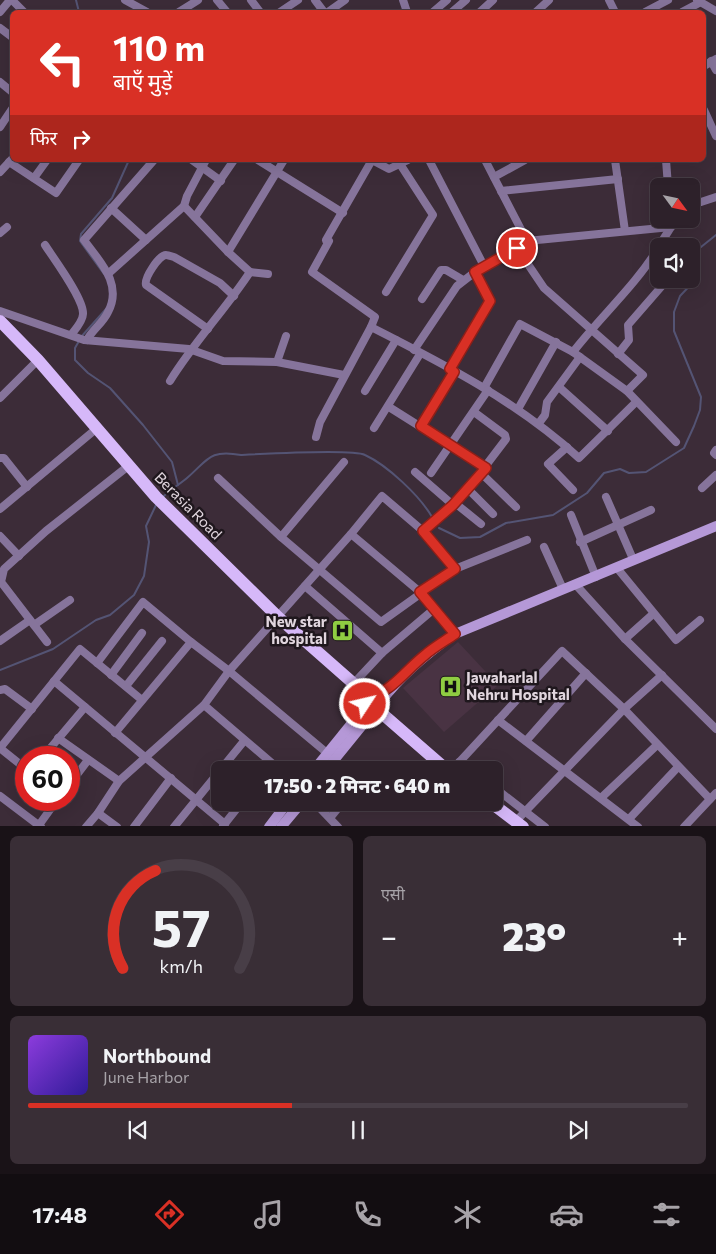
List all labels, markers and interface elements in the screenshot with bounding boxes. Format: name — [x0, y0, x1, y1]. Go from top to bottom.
text: 110 m — [113, 25, 205, 68]
icon: left — [30, 30, 95, 95]
text: बाएँ मुड़ें — [113, 68, 173, 95]
icon: right — [67, 125, 95, 153]
text: फिर — [30, 126, 57, 149]
north arrow — [650, 178, 700, 228]
map controls — [650, 178, 700, 288]
pin — [496, 227, 538, 269]
icon: arrive — [503, 234, 531, 262]
button: sound — [650, 238, 700, 288]
street label: Berasia Road — [151, 468, 226, 543]
place label: New star hospital — [265, 612, 327, 647]
hospital icon: New star hospital — [331, 619, 355, 643]
place label: Jawaharlal Nehru Hospital — [466, 668, 570, 703]
hospital icon: Jawaharlal Nehru Hospital — [438, 675, 462, 699]
position arrow — [338, 677, 390, 729]
speed limit sign: 60 — [15, 746, 80, 811]
text: 17:50 · 2 मिनट · 640 m — [264, 774, 450, 797]
text: एसी — [381, 884, 405, 903]
text: 57 — [152, 894, 211, 958]
text: 23° — [502, 912, 566, 959]
text: − — [381, 919, 397, 953]
text: + — [672, 919, 688, 953]
text: km/h — [160, 955, 203, 977]
text: Northbound — [103, 1044, 211, 1067]
text: June Harbor — [103, 1067, 189, 1086]
icon: previous — [124, 1116, 152, 1144]
icon: pause — [344, 1116, 372, 1144]
icon: next — [564, 1116, 592, 1144]
icon: directions — [152, 1197, 187, 1232]
icon: music — [251, 1197, 286, 1232]
icon: phone — [350, 1197, 385, 1232]
icon: climate — [450, 1197, 485, 1232]
icon: car — [549, 1197, 584, 1232]
icon: filters — [649, 1197, 684, 1232]
text: 17:48 — [32, 1201, 87, 1228]

